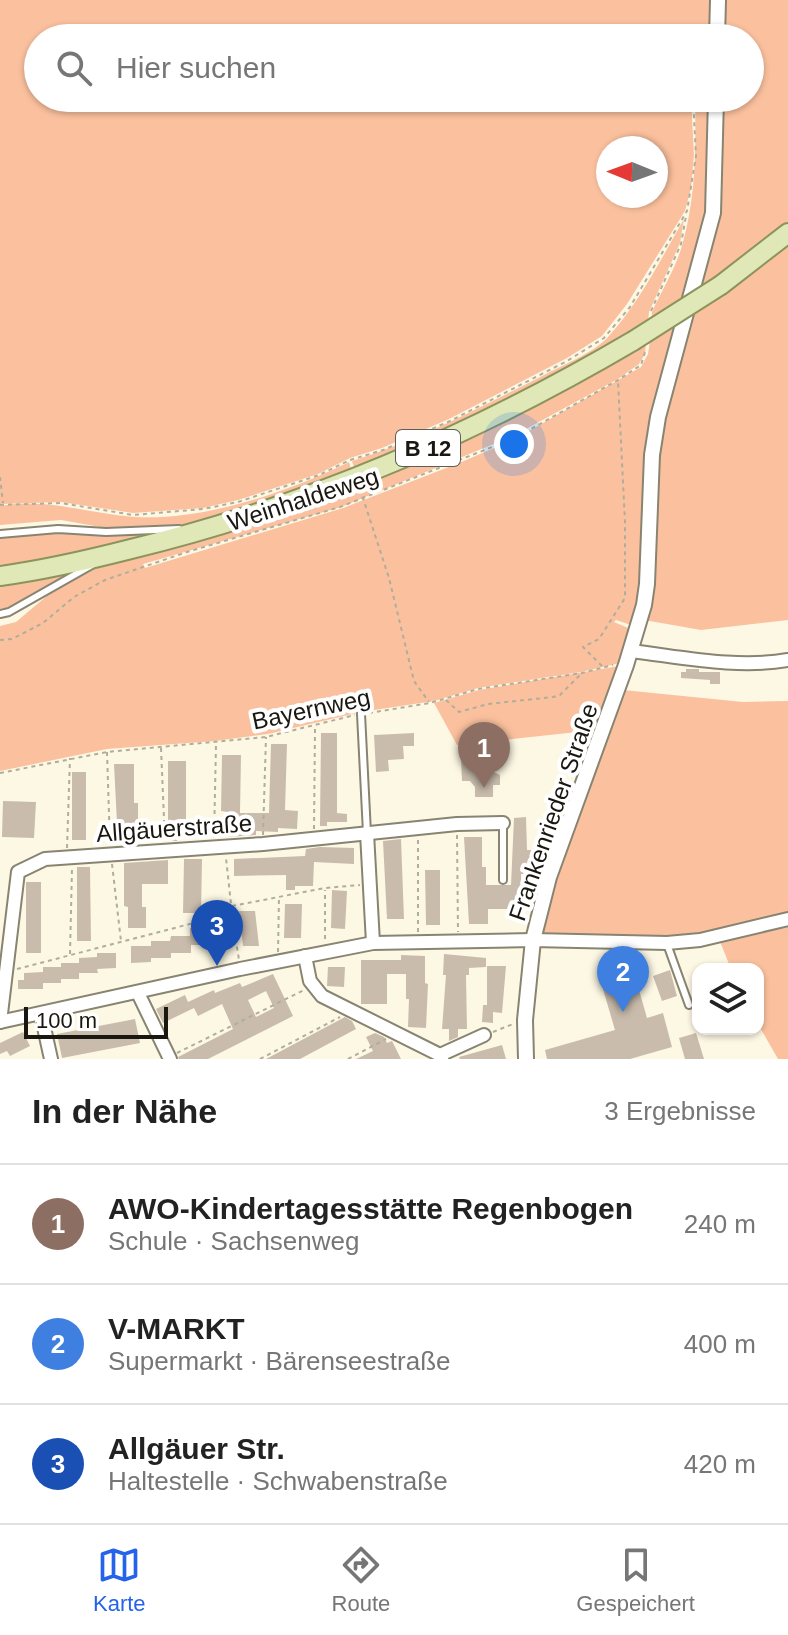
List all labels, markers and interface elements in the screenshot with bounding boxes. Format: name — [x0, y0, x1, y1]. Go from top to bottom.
search box — [24, 24, 764, 112]
icon: search — [52, 46, 96, 90]
text: Hier suchen — [116, 51, 276, 84]
north arrow — [596, 136, 668, 208]
your location — [494, 424, 534, 464]
road number: B 12 — [396, 430, 460, 466]
street label: Weinhaldeweg — [224, 462, 382, 536]
street label: Bayernweg — [249, 683, 373, 735]
street label: Frankenrieder Straße — [503, 700, 603, 924]
pin: 1 — [458, 722, 510, 788]
street label: Allgäuerstraße — [95, 809, 253, 847]
pin: 3 — [191, 900, 243, 966]
pin: 2 — [597, 946, 649, 1012]
map controls — [692, 963, 764, 1035]
button: layers — [692, 963, 764, 1035]
scale bar — [24, 1003, 168, 1039]
text: 100 m — [36, 1008, 97, 1033]
text: In der Nähe — [32, 1092, 217, 1130]
text: 3 Ergebnisse — [604, 1096, 756, 1126]
text: AWO-Kindertagesstätte Regenbogen — [108, 1192, 633, 1225]
text: 1 — [51, 1209, 65, 1239]
text: 240 m — [684, 1209, 756, 1239]
text: Schule · Sachsenweg — [108, 1226, 359, 1256]
text: V-MARKT — [108, 1312, 245, 1345]
text: 2 — [51, 1329, 65, 1359]
text: 400 m — [684, 1329, 756, 1359]
text: Supermarkt · Bärenseestraße — [108, 1346, 450, 1376]
text: Allgäuer Str. — [108, 1432, 285, 1465]
text: 3 — [51, 1449, 65, 1479]
text: 420 m — [684, 1449, 756, 1479]
text: Haltestelle · Schwabenstraße — [108, 1466, 448, 1496]
tab: Karte — [93, 1543, 146, 1617]
tab: Route — [332, 1543, 390, 1617]
tab: Gespeichert — [576, 1543, 695, 1617]

